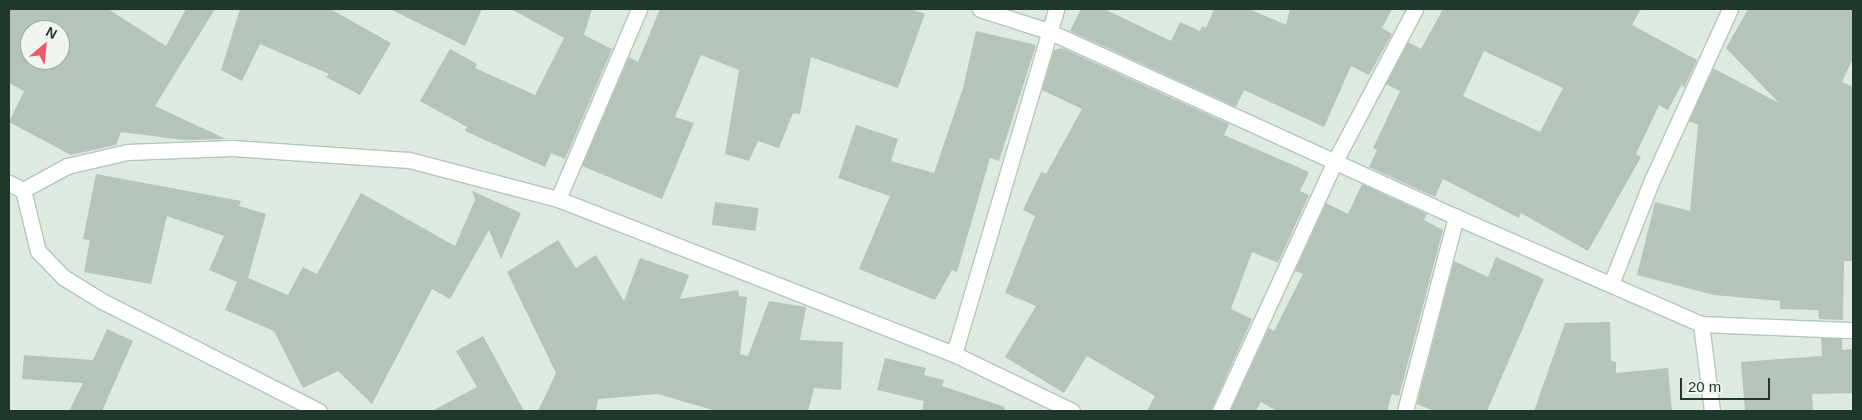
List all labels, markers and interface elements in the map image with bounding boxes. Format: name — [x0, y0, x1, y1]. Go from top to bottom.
north arrow — [20, 20, 70, 70]
text: N — [43, 23, 60, 42]
scale bar — [1682, 368, 1772, 400]
text: 20 m — [1688, 378, 1721, 395]

